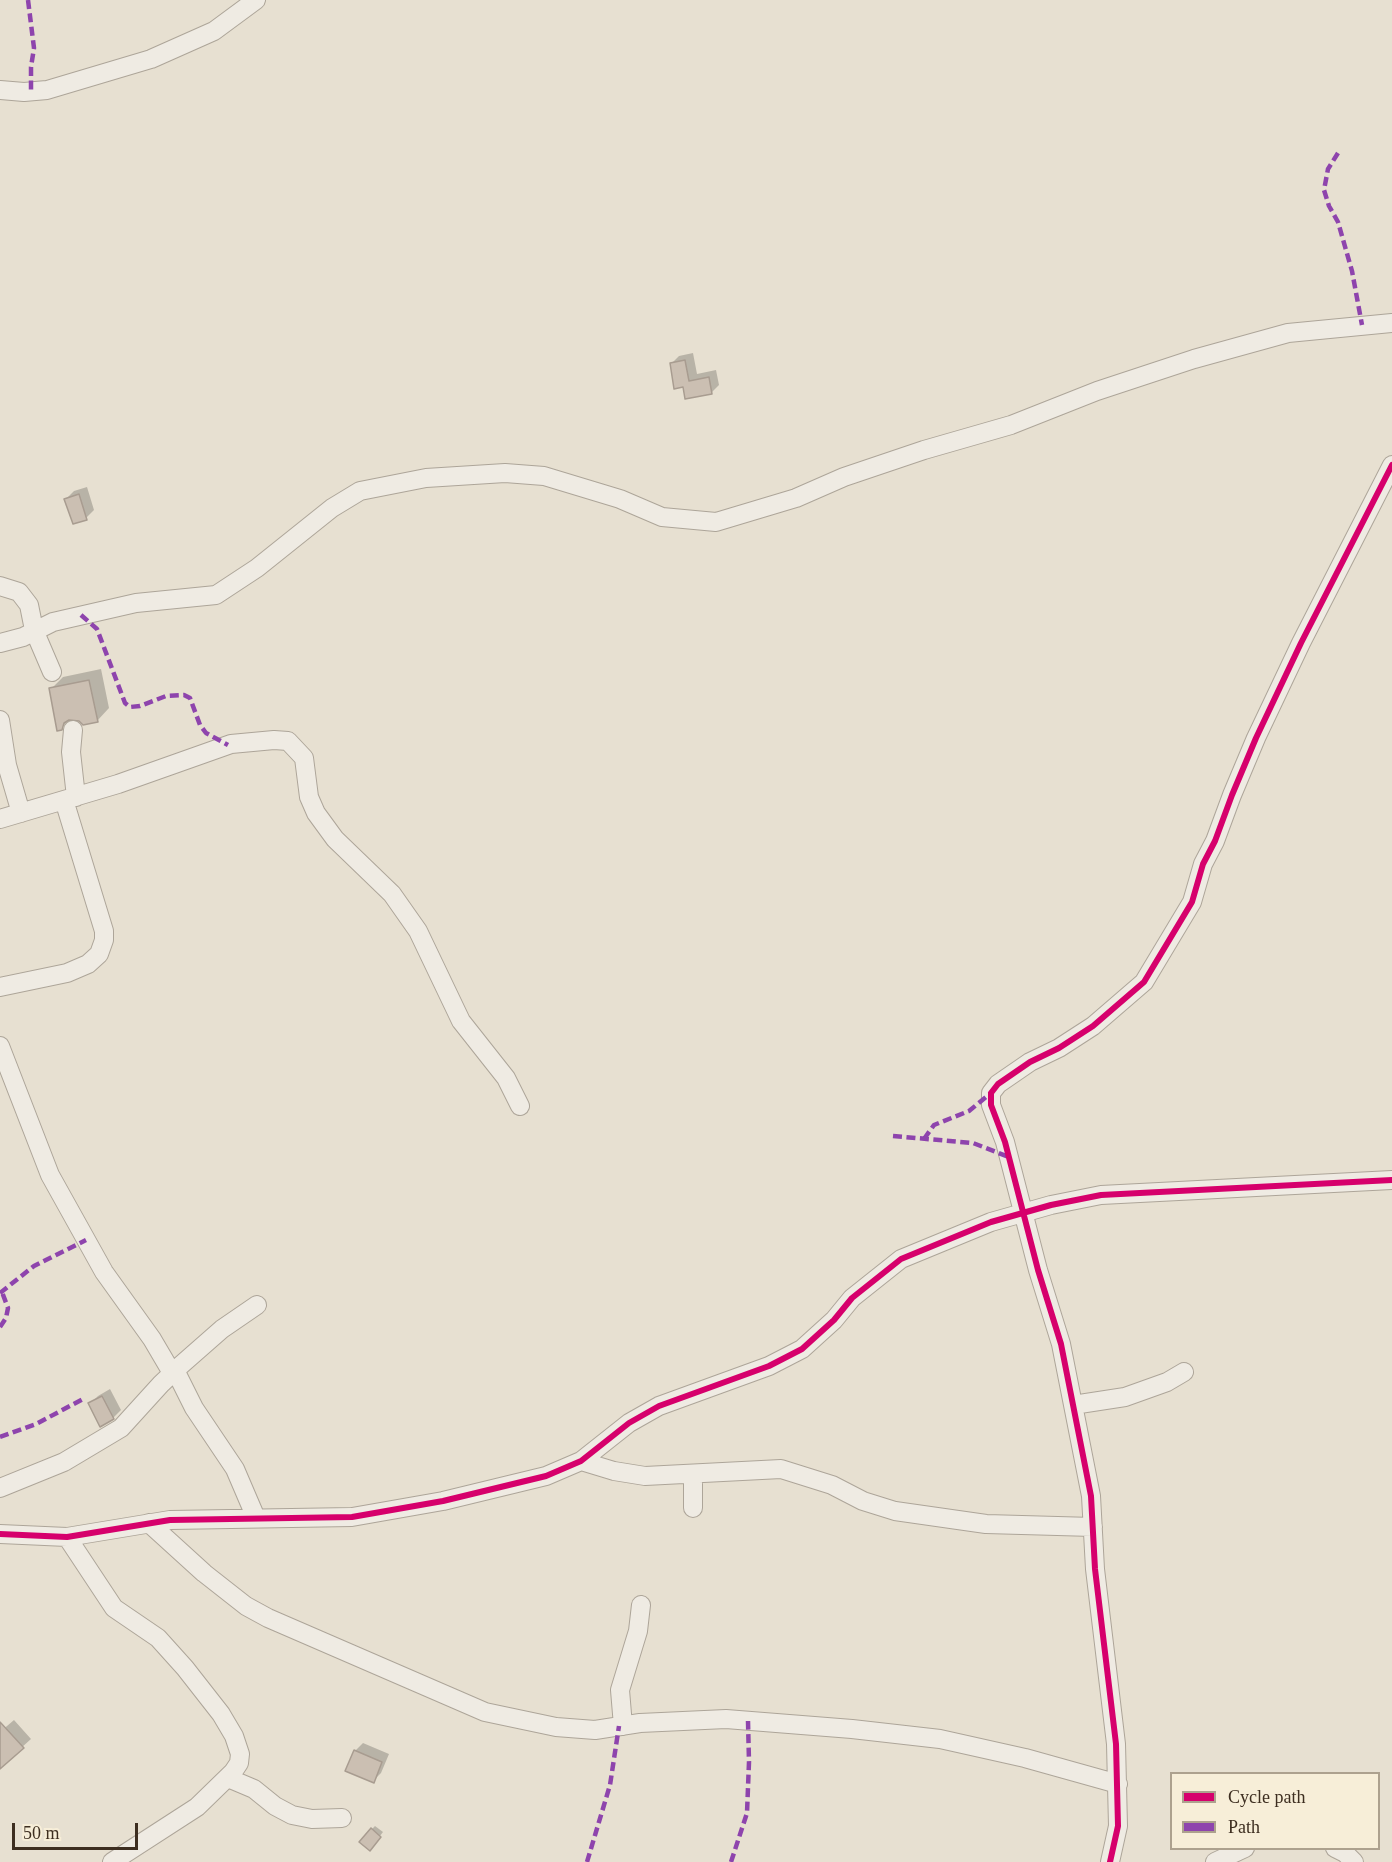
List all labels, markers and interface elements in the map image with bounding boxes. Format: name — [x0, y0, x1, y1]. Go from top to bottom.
legend — [1170, 1772, 1380, 1850]
text: Cycle path — [1228, 1787, 1305, 1807]
scale bar — [15, 1811, 141, 1849]
text: Path — [1228, 1817, 1260, 1837]
text: 50 m — [23, 1823, 60, 1843]

